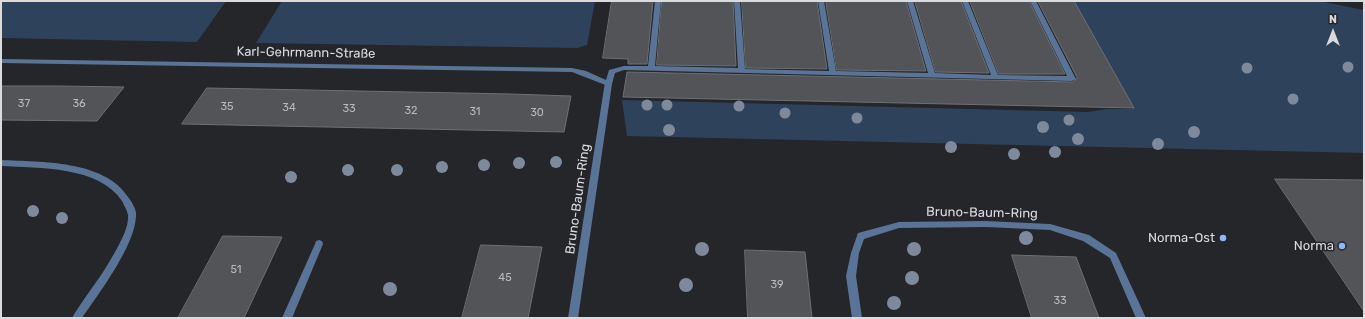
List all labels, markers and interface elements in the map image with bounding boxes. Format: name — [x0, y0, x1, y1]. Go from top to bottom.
north arrow — [1313, 12, 1353, 52]
text: N — [1329, 13, 1337, 26]
street label: Karl-Gehrmann-Straße — [236, 44, 376, 62]
house number: 37 — [18, 97, 30, 111]
house number: 36 — [72, 97, 86, 111]
house number: 35 — [220, 100, 234, 114]
house number: 34 — [282, 101, 296, 115]
house number: 33 — [342, 102, 356, 116]
house number: 32 — [404, 104, 418, 118]
house number: 31 — [469, 105, 481, 119]
house number: 30 — [530, 106, 544, 120]
street label: Bruno-Baum-Ring — [563, 143, 593, 255]
street label: Bruno-Baum-Ring — [926, 204, 1038, 222]
place label: Norma-Ost — [1148, 230, 1215, 246]
marker: Norma-Ost — [1218, 233, 1228, 243]
place label: Norma — [1294, 238, 1334, 254]
marker: Norma — [1337, 241, 1347, 251]
house number: 51 — [230, 263, 242, 277]
house number: 45 — [498, 271, 512, 285]
house number: 39 — [770, 278, 784, 292]
house number: 33 — [1053, 294, 1067, 308]

